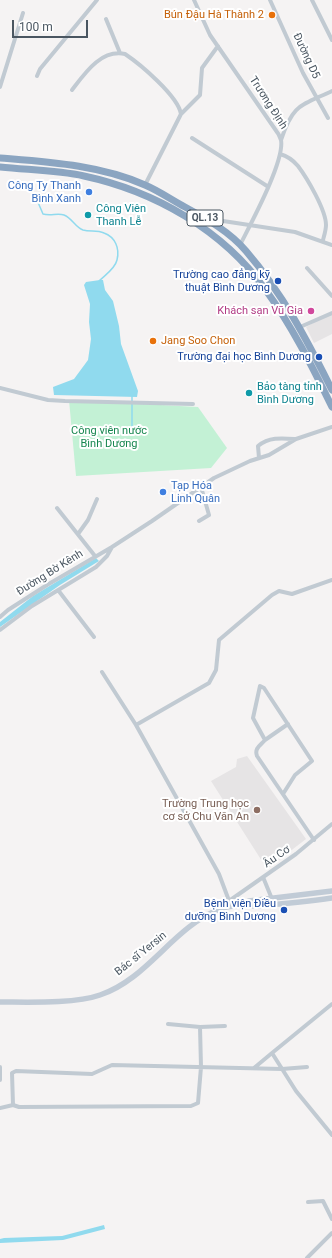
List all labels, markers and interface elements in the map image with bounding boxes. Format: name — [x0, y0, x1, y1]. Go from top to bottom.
place label: Bún Đậu Hà Thành 2 — [164, 8, 264, 22]
marker: Bún Đậu Hà Thành 2 — [267, 10, 277, 20]
scale bar — [14, 12, 90, 38]
text: 100 m — [19, 20, 53, 34]
street label: Đường D5 — [290, 31, 322, 81]
street label: Trương Định — [246, 74, 290, 132]
place label: Công Ty Thanh Bình Xanh — [8, 179, 81, 205]
marker: Công Ty Thanh Bình Xanh — [84, 187, 94, 197]
place label: Công Viên Thanh Lễ — [96, 202, 146, 228]
marker: Công Viên Thanh Lễ — [83, 210, 93, 220]
road number: QL.13 — [187, 210, 223, 226]
place label: Trường cao đẳng kỹ thuật Bình Dương — [173, 268, 270, 294]
marker: Trường cao đẳng kỹ thuật Bình Dương — [273, 276, 283, 286]
place label: Khách sạn Vũ Gia — [217, 304, 303, 318]
marker: Khách sạn Vũ Gia — [306, 306, 316, 316]
place label: Jang Soo Chon — [161, 334, 235, 348]
marker: Jang Soo Chon — [148, 336, 158, 346]
place label: Trường đại học Bình Dương — [177, 350, 311, 364]
marker: Trường đại học Bình Dương — [314, 352, 324, 362]
place label: Bảo tàng tỉnh Bình Dương — [257, 380, 322, 406]
marker: Bảo tàng tỉnh Bình Dương — [244, 388, 254, 398]
park label: Công viên nước Bình Dương — [71, 424, 147, 450]
place label: Tạp Hóa Linh Quân — [171, 479, 220, 505]
marker: Tạp Hóa Linh Quân — [158, 487, 168, 497]
street label: Đường Bờ Kênh — [14, 547, 86, 599]
place label: Trường Trung học cơ sở Chu Văn An — [162, 797, 249, 823]
marker: Trường Trung học cơ sở Chu Văn An — [252, 805, 262, 815]
street label: Âu Cơ — [261, 843, 293, 871]
place label: Bệnh viện Điều dưỡng Bình Dương — [185, 897, 276, 923]
marker: Bệnh viện Điều dưỡng Bình Dương — [279, 905, 289, 915]
street label: Bác sĩ Yersin — [112, 929, 170, 979]

